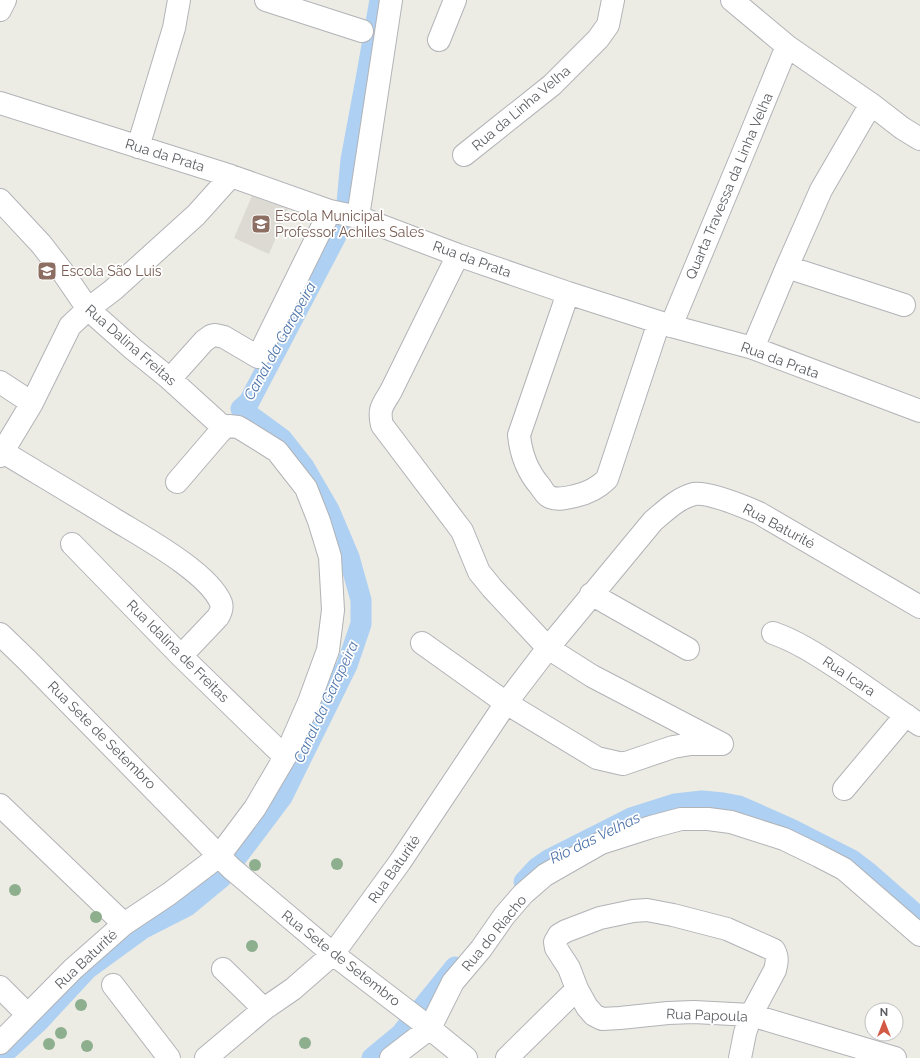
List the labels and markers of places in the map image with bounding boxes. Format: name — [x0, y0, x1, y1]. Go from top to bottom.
place label: Escola Municipal Professor Achiles Sales — [275, 208, 424, 240]
school or university icon: Escola Municipal Professor Achiles Sales — [250, 213, 272, 235]
school or university icon: Escola São Luis — [36, 260, 58, 282]
place label: Escola São Luis — [61, 263, 162, 279]

